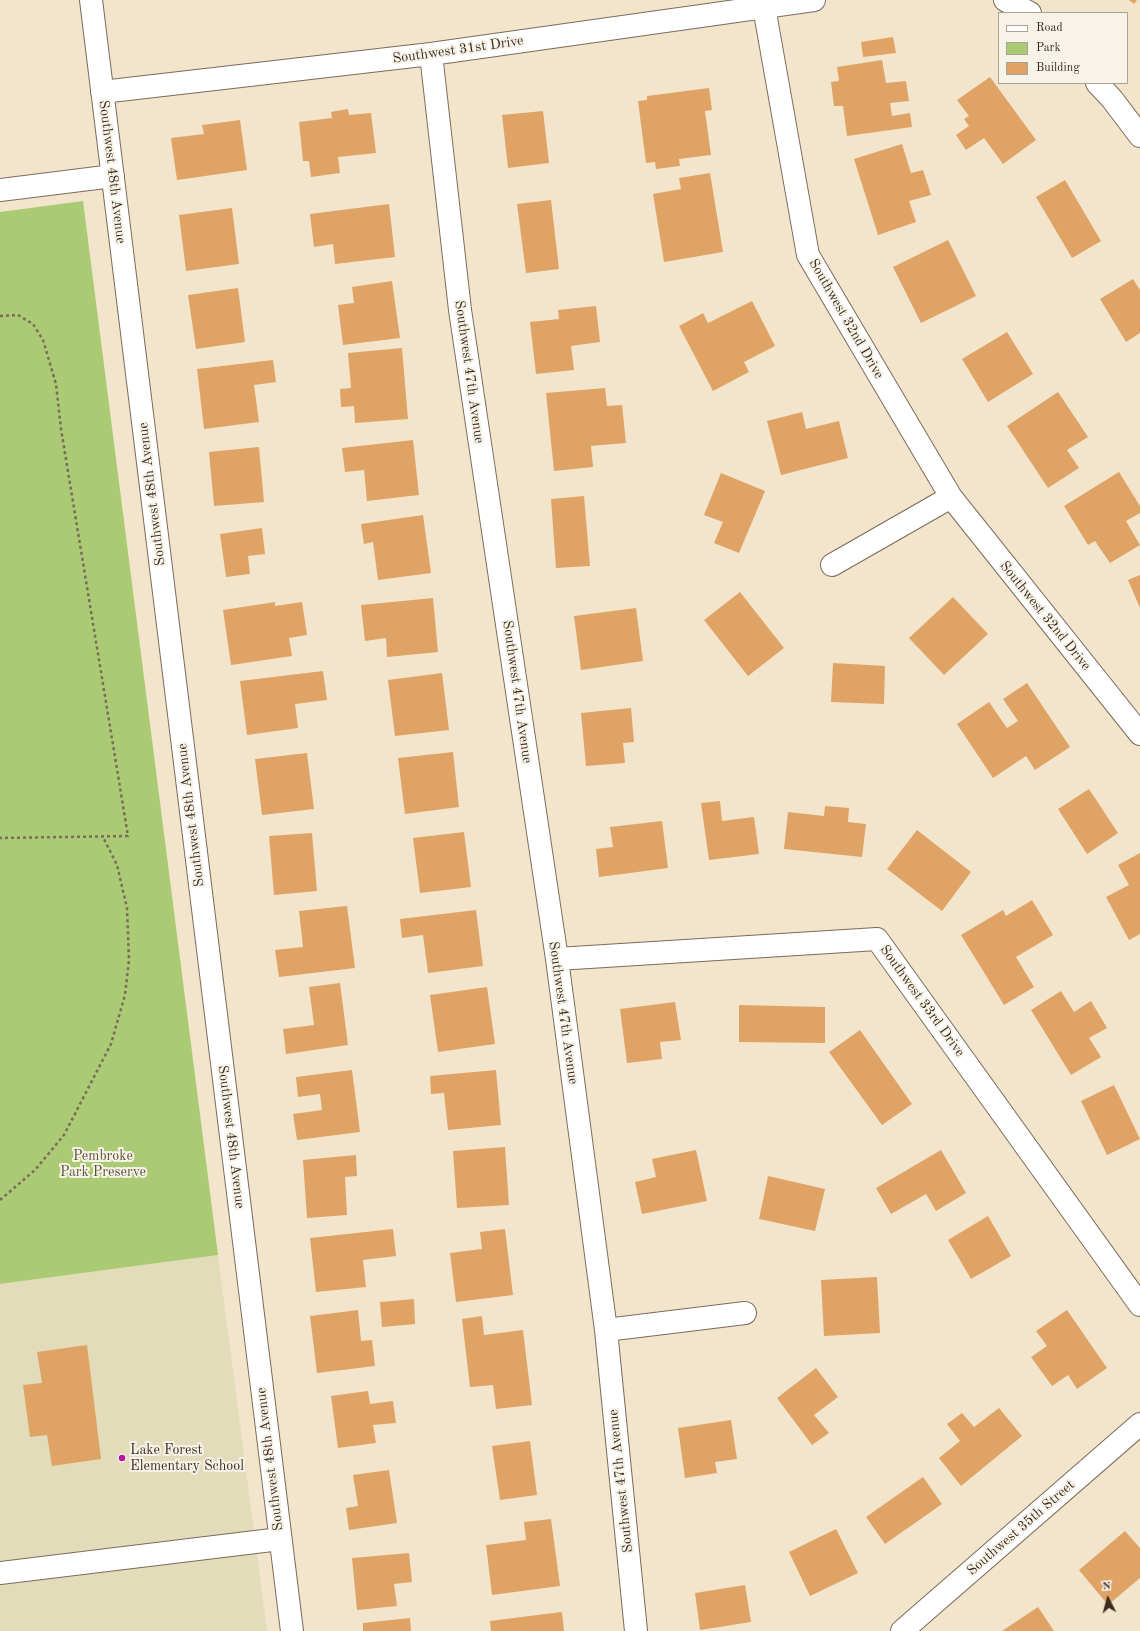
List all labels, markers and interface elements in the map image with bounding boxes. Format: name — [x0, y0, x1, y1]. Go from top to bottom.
legend — [998, 12, 1128, 84]
text: Road — [1036, 22, 1063, 34]
street label: Southwest 31st Drive — [392, 33, 524, 67]
text: Park — [1036, 42, 1061, 54]
text: Building — [1036, 62, 1080, 74]
street label: Southwest 48th Avenue — [95, 99, 129, 245]
street label: Southwest 32nd Drive — [805, 256, 887, 382]
street label: Southwest 47th Avenue — [451, 299, 487, 445]
street label: Southwest 48th Avenue — [135, 421, 169, 567]
street label: Southwest 32nd Drive — [996, 558, 1094, 674]
street label: Southwest 47th Avenue — [499, 619, 535, 765]
street label: Southwest 48th Avenue — [174, 742, 208, 888]
street label: Southwest 47th Avenue — [545, 940, 581, 1086]
street label: Southwest 33rd Drive — [876, 942, 968, 1060]
street label: Southwest 48th Avenue — [214, 1064, 248, 1210]
park label: Pembroke Park Preserve — [60, 1148, 146, 1180]
street label: Southwest 48th Avenue — [253, 1386, 287, 1532]
street label: Southwest 47th Avenue — [605, 1408, 637, 1554]
place label: Lake Forest Elementary School — [130, 1442, 244, 1474]
marker: Lake Forest Elementary School — [117, 1453, 127, 1463]
street label: Southwest 35th Street — [964, 1477, 1078, 1579]
north arrow — [1088, 1579, 1128, 1619]
text: N — [1102, 1581, 1111, 1592]

